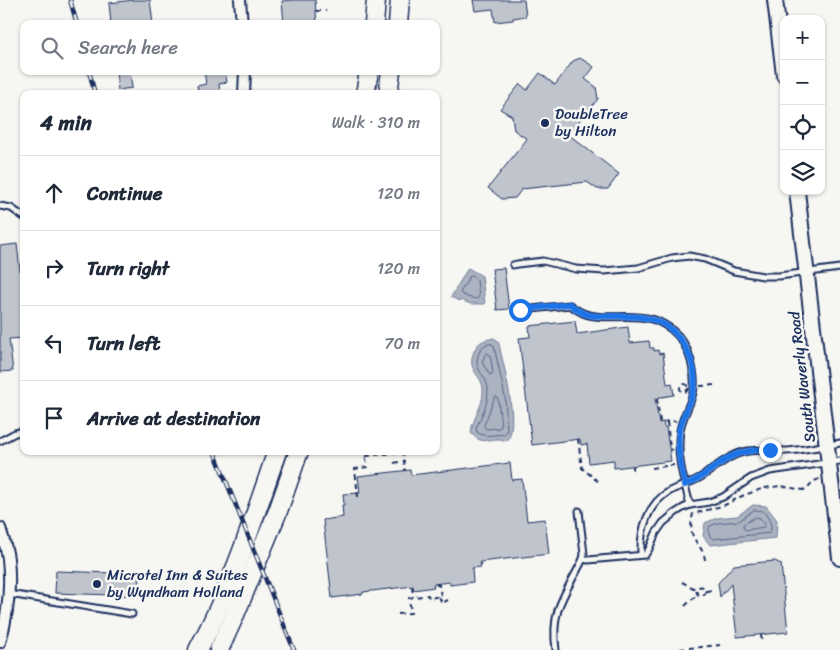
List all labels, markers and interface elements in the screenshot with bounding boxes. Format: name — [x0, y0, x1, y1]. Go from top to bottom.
map controls — [780, 15, 825, 195]
button: + — [780, 15, 825, 60]
search box — [20, 20, 440, 75]
text: Search here — [78, 31, 178, 64]
icon: search — [38, 34, 66, 62]
button: − — [780, 60, 825, 105]
place label: DoubleTree by Hilton — [555, 101, 628, 144]
text: 4 min — [40, 104, 92, 142]
button: locate — [780, 105, 825, 150]
text: Walk · 310 m — [332, 108, 420, 137]
marker: DoubleTree by Hilton — [539, 117, 551, 129]
button: layers — [780, 150, 825, 195]
text: Continue — [87, 177, 163, 210]
icon: ahead — [40, 179, 68, 207]
text: 120 m — [377, 179, 420, 208]
text: Turn right — [87, 252, 169, 285]
icon: right — [40, 254, 68, 282]
text: 120 m — [377, 254, 420, 283]
route start — [509, 299, 532, 322]
street label: South Waverly Road — [781, 309, 823, 444]
text: Turn left — [87, 327, 160, 360]
icon: left — [40, 329, 68, 357]
text: 70 m — [384, 329, 420, 358]
text: Arrive at destination — [87, 402, 260, 435]
icon: arrive — [40, 404, 68, 432]
route end — [759, 439, 782, 462]
place label: Microtel Inn & Suites by Wyndham Holland — [107, 562, 248, 605]
marker: Microtel Inn & Suites by Wyndham Holland — [91, 578, 103, 590]

